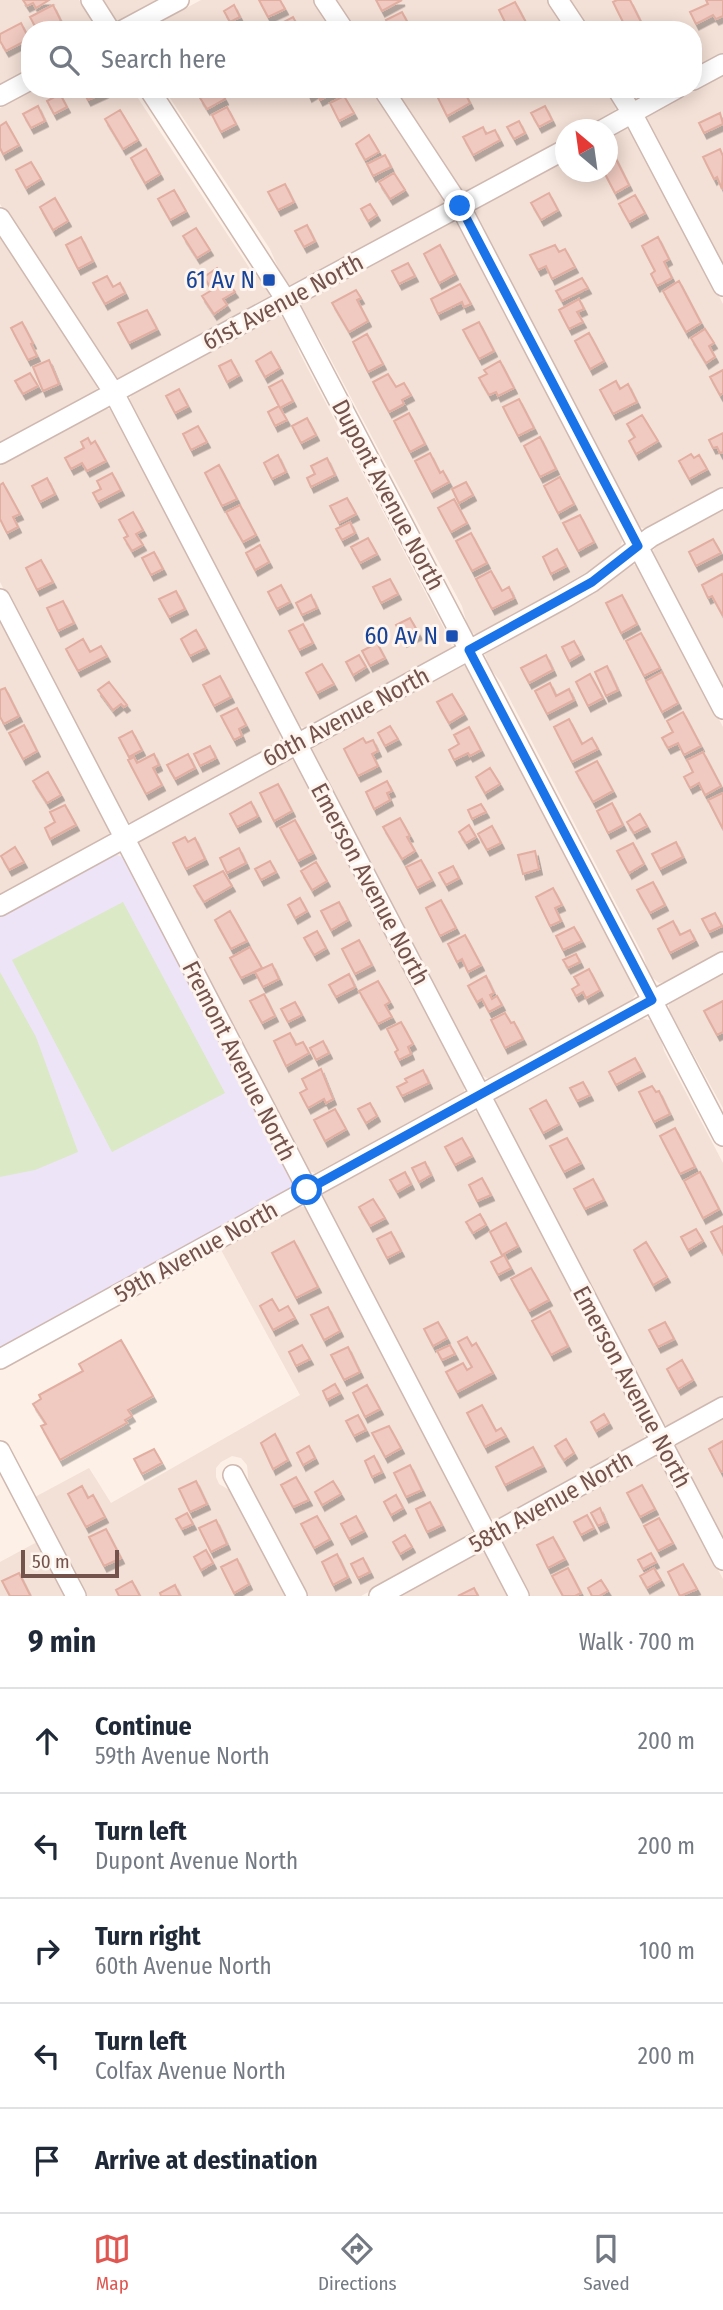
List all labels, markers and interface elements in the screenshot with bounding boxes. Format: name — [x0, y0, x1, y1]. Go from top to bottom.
search box — [21, 21, 702, 98]
icon: search — [45, 41, 83, 79]
text: Search here — [101, 44, 226, 75]
north arrow — [555, 119, 618, 182]
route end — [444, 190, 475, 221]
street label: 61st Avenue North — [198, 248, 368, 356]
place label: 61 Av N — [186, 266, 255, 294]
marker: 61 Av N — [261, 272, 277, 288]
street label: Dupont Avenue North — [326, 395, 450, 595]
place label: 60 Av N — [364, 622, 438, 650]
marker: 60 Av N — [444, 628, 460, 644]
street label: 60th Avenue North — [258, 661, 434, 773]
street label: Emerson Avenue North — [305, 778, 435, 990]
street label: Fremont Avenue North — [177, 957, 301, 1165]
route start — [291, 1174, 322, 1205]
street label: 59th Avenue North — [109, 1196, 283, 1308]
street label: Emerson Avenue North — [567, 1281, 697, 1493]
street label: 58th Avenue North — [464, 1445, 638, 1559]
scale bar — [21, 1547, 119, 1579]
text: 50 m — [32, 1550, 70, 1573]
text: 9 min — [28, 1624, 96, 1660]
text: Walk · 700 m — [579, 1628, 695, 1656]
text: Continue — [95, 1711, 192, 1742]
icon: ahead — [28, 1722, 66, 1760]
text: 200 m — [638, 1727, 695, 1755]
text: 59th Avenue North — [95, 1742, 270, 1770]
text: Turn left — [95, 1816, 187, 1847]
icon: left — [28, 1827, 66, 1865]
text: 200 m — [638, 1832, 695, 1860]
text: Dupont Avenue North — [95, 1847, 298, 1875]
text: Turn right — [95, 1921, 201, 1952]
icon: right — [28, 1932, 66, 1970]
text: 100 m — [639, 1937, 695, 1965]
text: 60th Avenue North — [95, 1952, 272, 1980]
text: Turn left — [95, 2026, 187, 2057]
icon: left — [28, 2037, 66, 2075]
text: 200 m — [638, 2042, 695, 2070]
text: Colfax Avenue North — [95, 2057, 286, 2085]
icon: arrive — [28, 2142, 66, 2180]
text: Arrive at destination — [95, 2145, 318, 2176]
tab: Map — [93, 2230, 131, 2295]
tab: Directions — [318, 2230, 397, 2295]
tab: Saved — [583, 2230, 630, 2295]

